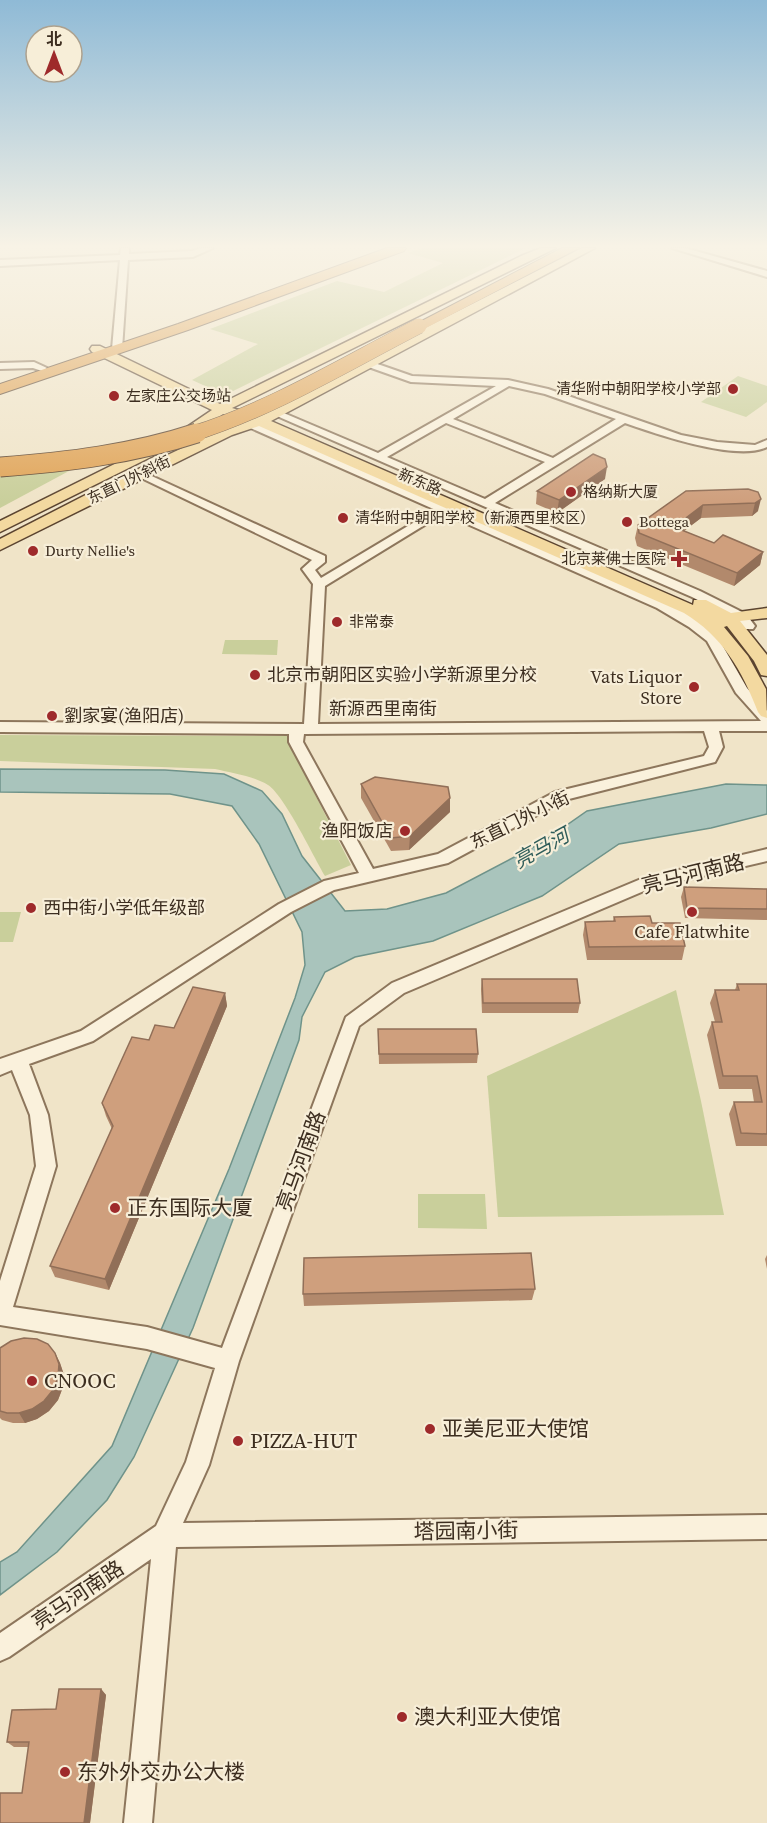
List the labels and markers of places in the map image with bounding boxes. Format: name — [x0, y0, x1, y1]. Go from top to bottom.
place label: 清华附中朝阳学校小学部 — [556, 378, 721, 399]
marker: 清华附中朝阳学校小学部 — [726, 382, 740, 396]
place label: 左家庄公交场站 — [126, 385, 231, 406]
marker: 左家庄公交场站 — [107, 389, 121, 403]
place label: 格纳斯大厦 — [583, 481, 658, 502]
marker: 格纳斯大厦 — [564, 485, 578, 499]
place label: 清华附中朝阳学校（新源西里校区） — [355, 507, 595, 528]
marker: 清华附中朝阳学校（新源西里校区） — [336, 511, 350, 525]
place label: Bottega — [639, 511, 690, 532]
marker: Bottega — [620, 515, 634, 529]
place label: Durty Nellie's — [45, 540, 135, 561]
marker: Durty Nellie's — [26, 544, 40, 558]
place label: 北京莱佛士医院 — [561, 548, 666, 569]
marker: 北京莱佛士医院 — [670, 550, 688, 568]
place label: 非常泰 — [349, 611, 394, 632]
marker: 非常泰 — [330, 615, 344, 629]
place label: 北京市朝阳区实验小学新源里分校 — [267, 662, 537, 687]
place label: Vats Liquor Store — [590, 664, 682, 710]
marker: 北京市朝阳区实验小学新源里分校 — [248, 668, 262, 682]
marker: Vats Liquor Store — [687, 680, 701, 694]
place label: 劉家宴(渔阳店) — [64, 703, 184, 728]
marker: 劉家宴(渔阳店) — [45, 709, 59, 723]
place label: 渔阳饭店 — [321, 818, 393, 843]
marker: 渔阳饭店 — [398, 824, 412, 838]
place label: 西中街小学低年级部 — [43, 895, 205, 920]
marker: 西中街小学低年级部 — [24, 901, 38, 915]
marker: Cafe Flatwhite — [685, 905, 699, 919]
place label: Cafe Flatwhite — [634, 919, 750, 944]
place label: 正东国际大厦 — [127, 1193, 253, 1222]
marker: 正东国际大厦 — [108, 1201, 122, 1215]
place label: CNOOC — [44, 1366, 116, 1395]
marker: CNOOC — [25, 1374, 39, 1388]
place label: 亚美尼亚大使馆 — [442, 1414, 589, 1443]
marker: 亚美尼亚大使馆 — [423, 1422, 437, 1436]
place label: PIZZA-HUT — [250, 1426, 358, 1455]
marker: PIZZA-HUT — [231, 1434, 245, 1448]
place label: 澳大利亚大使馆 — [414, 1702, 561, 1731]
marker: 澳大利亚大使馆 — [395, 1710, 409, 1724]
place label: 东外外交办公大楼 — [77, 1757, 245, 1786]
marker: 东外外交办公大楼 — [58, 1765, 72, 1779]

